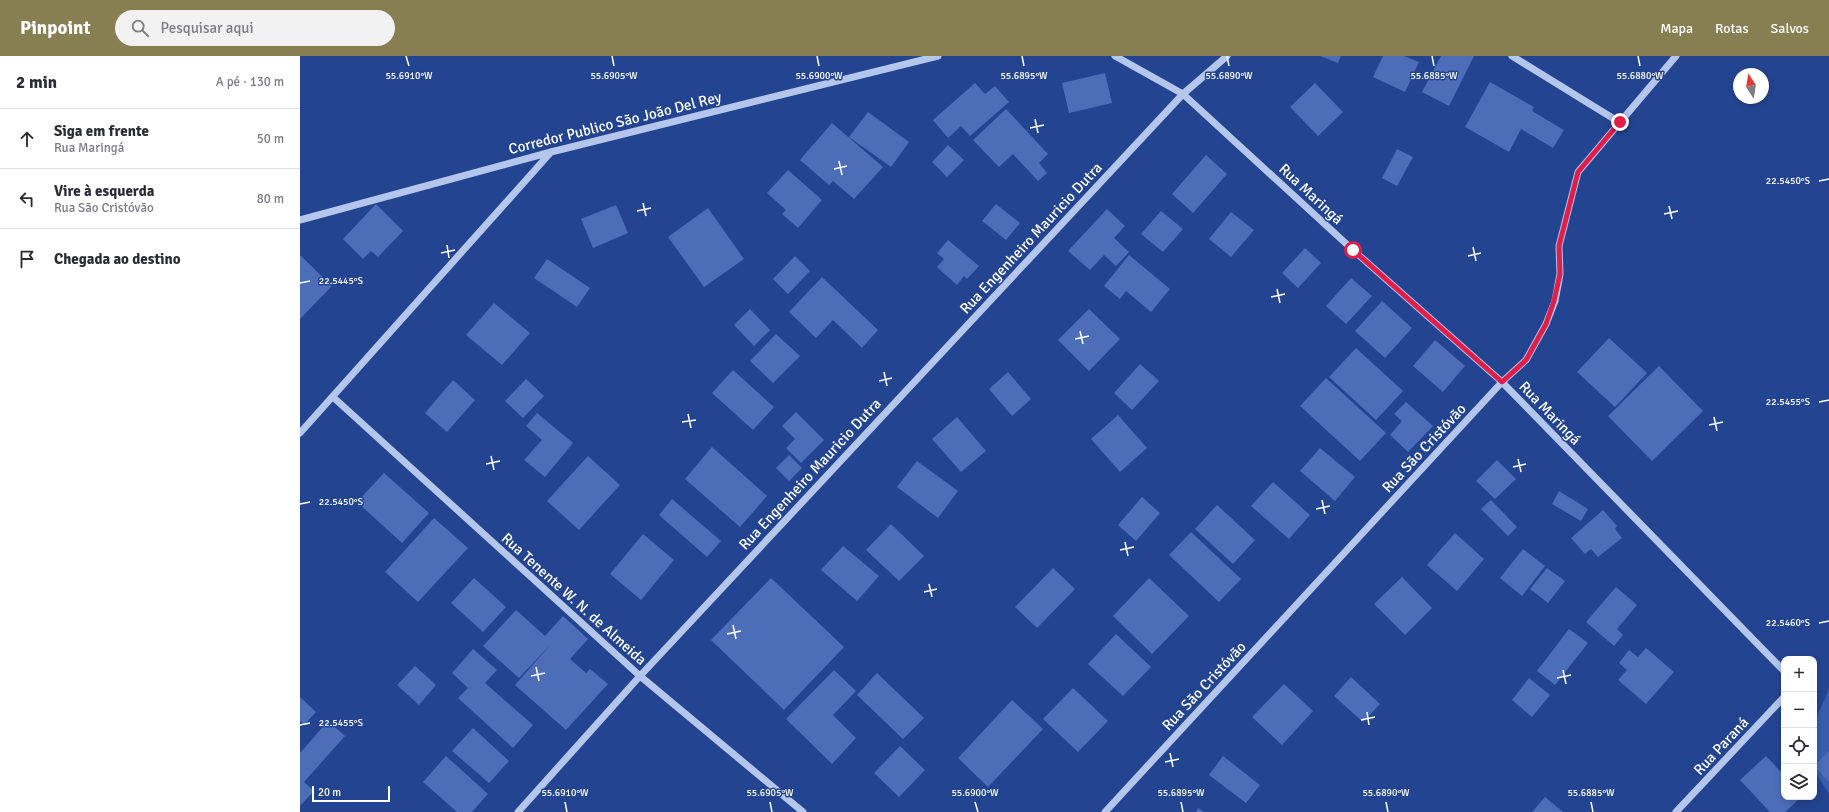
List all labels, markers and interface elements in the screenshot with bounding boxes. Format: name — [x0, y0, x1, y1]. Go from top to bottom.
search box — [115, 10, 395, 46]
text: Pinpoint — [20, 16, 91, 40]
icon: search — [129, 17, 151, 39]
text: Pesquisar aqui — [161, 19, 254, 37]
text: Mapa — [1660, 20, 1693, 37]
text: Rotas — [1715, 20, 1749, 37]
text: Salvos — [1771, 20, 1809, 37]
north arrow — [1733, 68, 1769, 104]
text: 55.6910°W — [385, 70, 433, 82]
text: 55.6905°W — [590, 70, 638, 82]
text: 55.6900°W — [795, 70, 843, 82]
text: 55.6895°W — [1000, 70, 1048, 82]
text: 55.6890°W — [1205, 70, 1253, 82]
text: 55.6885°W — [1410, 70, 1458, 82]
text: 55.6880°W — [1616, 70, 1664, 82]
text: 2 min — [16, 72, 57, 93]
text: A pé · 130 m — [216, 74, 284, 90]
street label: Corredor Publico São João Del Rey — [507, 88, 723, 158]
route end — [1611, 113, 1629, 131]
text: Siga em frente — [54, 122, 149, 140]
icon: ahead — [16, 128, 38, 150]
text: 50 m — [257, 131, 284, 147]
text: Rua Maringá — [54, 140, 124, 156]
street label: Rua Engenheiro Mauricio Dutra — [956, 159, 1106, 317]
street label: Rua Maringá — [1275, 160, 1347, 228]
text: 22.5450°S — [1766, 175, 1811, 187]
text: Vire à esquerda — [54, 182, 154, 200]
icon: left — [16, 188, 38, 210]
text: 80 m — [257, 191, 284, 207]
text: Rua São Cristóvão — [54, 200, 154, 216]
route start — [1344, 241, 1362, 259]
icon: arrive — [16, 248, 38, 270]
text: Chegada ao destino — [54, 250, 181, 268]
text: 22.5445°S — [319, 275, 364, 287]
street label: Rua Maringá — [1515, 378, 1585, 448]
street label: Rua Engenheiro Mauricio Dutra — [735, 395, 885, 553]
text: 22.5455°S — [1766, 396, 1811, 408]
street label: Rua São Cristóvão — [1378, 400, 1470, 496]
text: 22.5450°S — [319, 496, 364, 508]
street label: Rua Tenente W. N. de Almeida — [498, 529, 650, 669]
text: 22.5460°S — [1766, 617, 1811, 629]
street label: Rua São Cristóvão — [1158, 638, 1250, 734]
map controls — [1781, 656, 1817, 800]
button: + — [1781, 656, 1817, 692]
button: − — [1781, 692, 1817, 728]
street label: Rua Paraná — [1690, 713, 1752, 779]
text: 22.5455°S — [319, 717, 364, 729]
button: locate — [1781, 728, 1817, 764]
button: layers — [1781, 764, 1817, 800]
scale bar — [312, 784, 390, 803]
text: 20 m — [318, 786, 341, 799]
text: 55.6910°W — [541, 787, 589, 799]
text: 55.6905°W — [746, 787, 794, 799]
text: 55.6900°W — [951, 787, 999, 799]
text: 55.6895°W — [1157, 787, 1205, 799]
text: 55.6890°W — [1362, 787, 1410, 799]
text: 55.6885°W — [1567, 787, 1615, 799]

